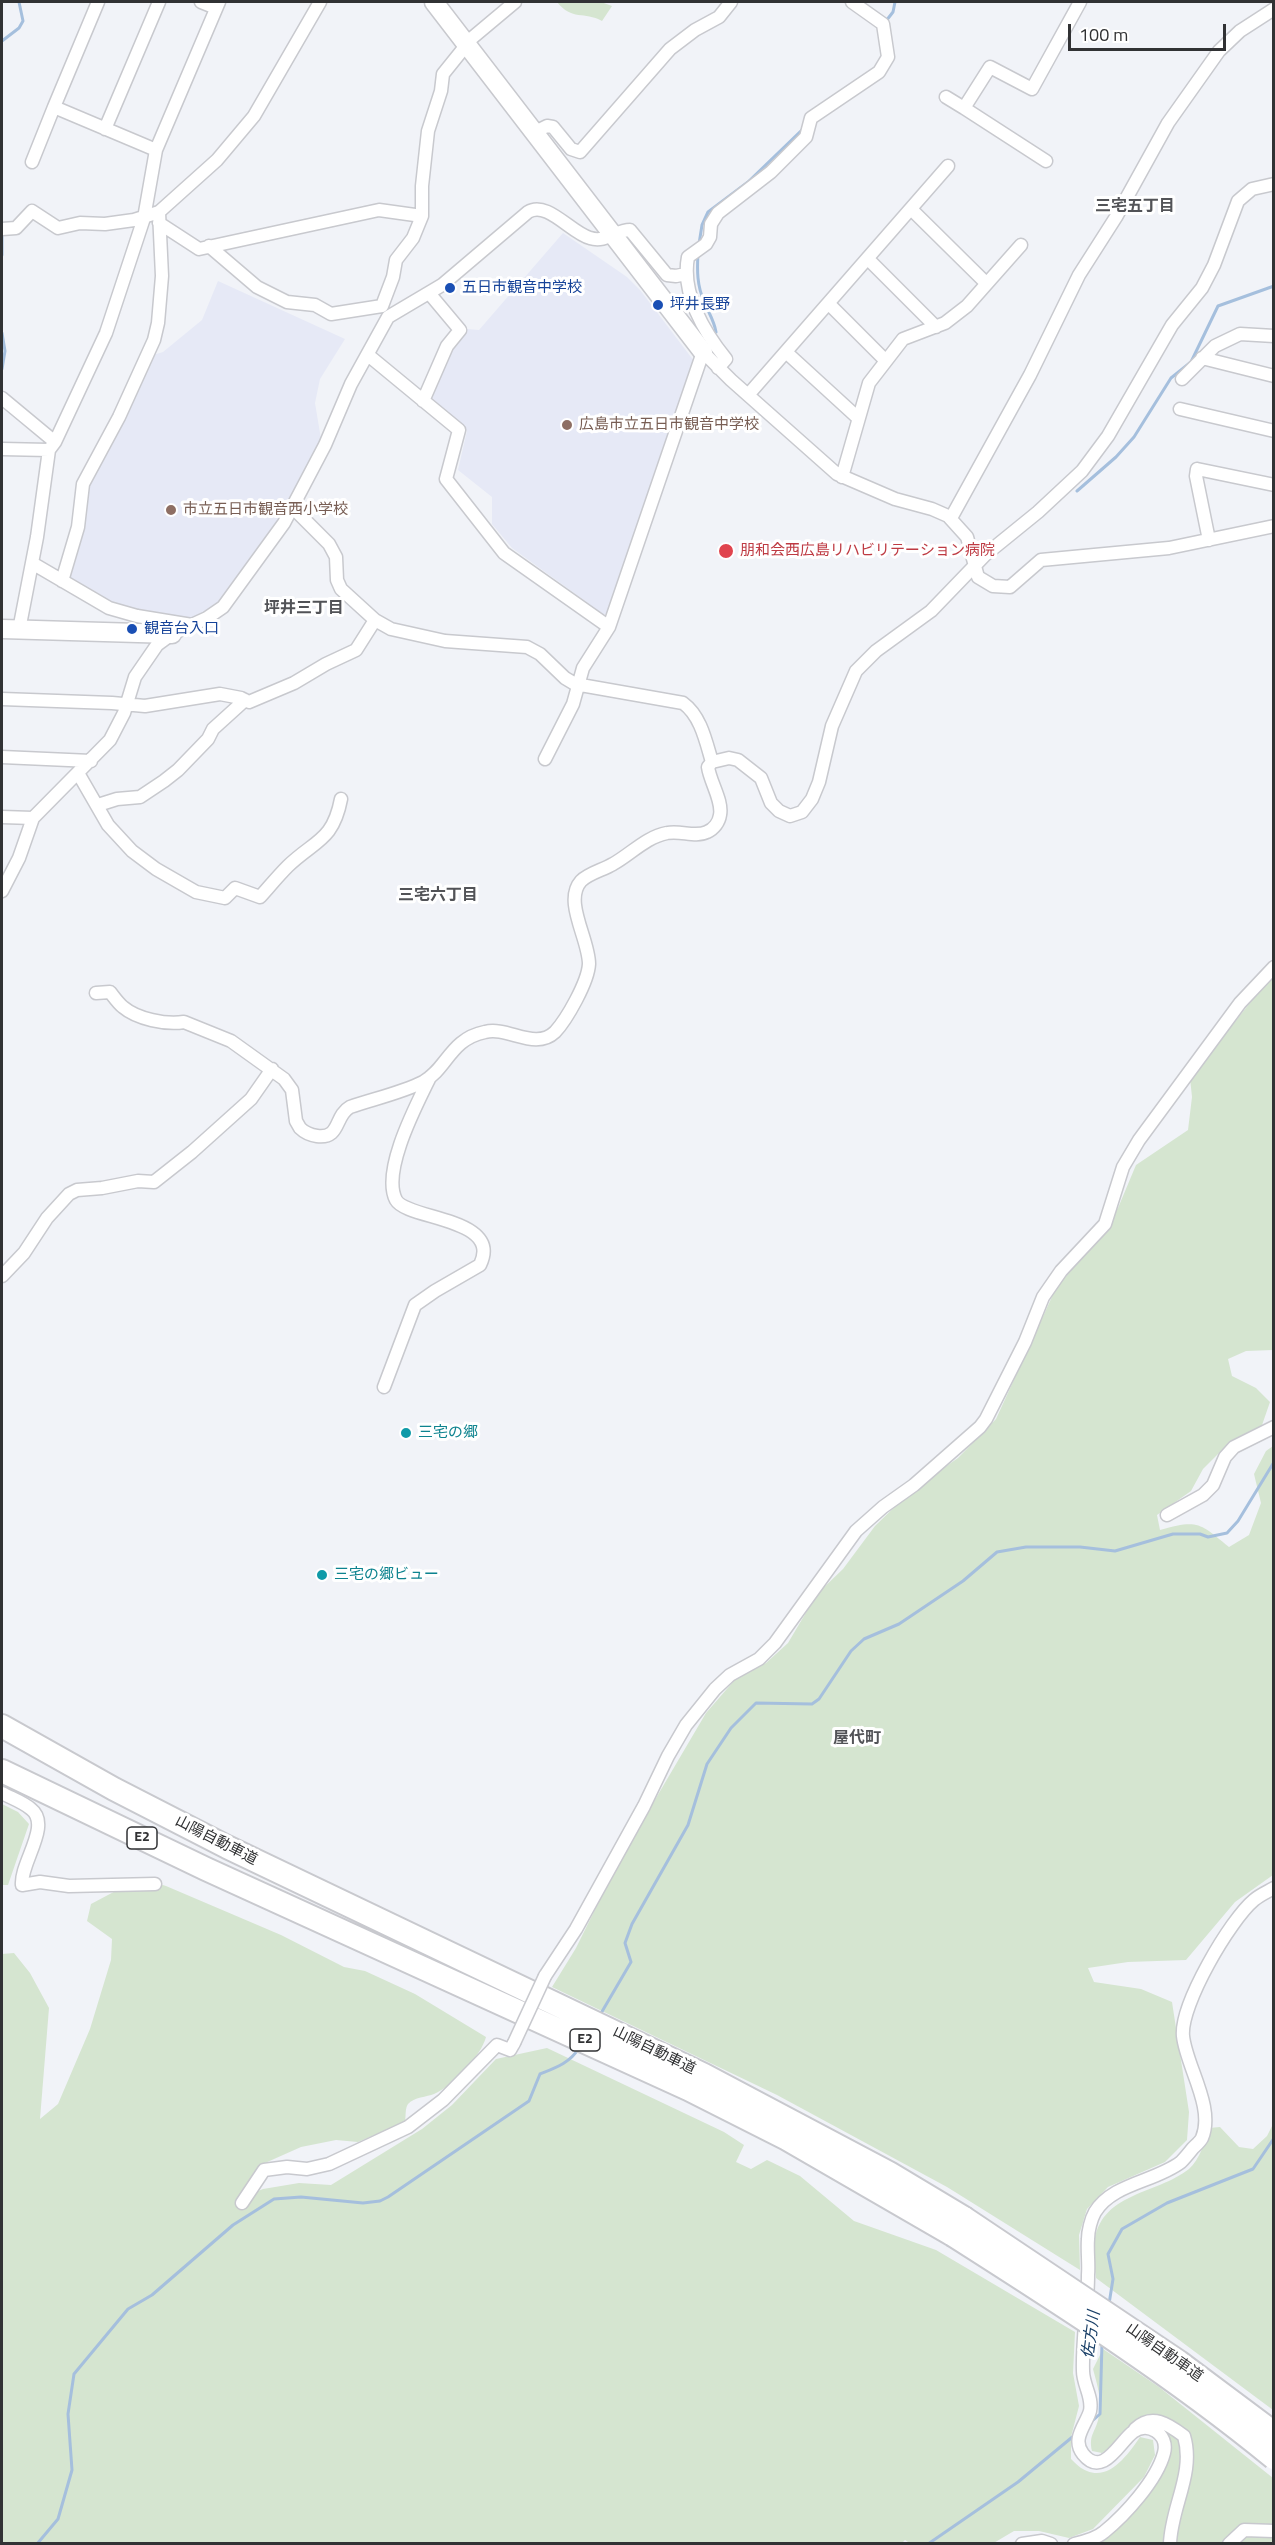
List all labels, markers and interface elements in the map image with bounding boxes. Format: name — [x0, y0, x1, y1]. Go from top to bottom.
scale bar — [1071, 12, 1228, 50]
text: 100 m — [1079, 21, 1128, 48]
district label: 三宅五丁目 — [1095, 197, 1175, 217]
place label: 五日市観音中学校 — [462, 279, 582, 297]
marker: 五日市観音中学校 — [443, 281, 457, 295]
place label: 坪井長野 — [670, 296, 730, 314]
marker: 坪井長野 — [651, 298, 665, 312]
place label: 広島市立五日市観音中学校 — [579, 416, 759, 434]
marker: 広島市立五日市観音中学校 — [560, 418, 574, 432]
place label: 市立五日市観音西小学校 — [183, 501, 348, 519]
marker: 市立五日市観音西小学校 — [164, 503, 178, 517]
marker: 朋和会西広島リハビリテーション病院 — [717, 542, 735, 560]
place label: 朋和会西広島リハビリテーション病院 — [740, 542, 995, 560]
district label: 坪井三丁目 — [264, 599, 344, 619]
place label: 観音台入口 — [144, 620, 219, 638]
marker: 観音台入口 — [125, 622, 139, 636]
district label: 三宅六丁目 — [398, 886, 478, 906]
place label: 三宅の郷 — [418, 1424, 478, 1442]
marker: 三宅の郷 — [399, 1426, 413, 1440]
place label: 三宅の郷ビュー — [334, 1566, 439, 1584]
marker: 三宅の郷ビュー — [315, 1568, 329, 1582]
district label: 屋代町 — [833, 1729, 881, 1749]
street label: 山陽自動車道 — [172, 1813, 260, 1869]
road number: E2 — [127, 1827, 157, 1849]
street label: 山陽自動車道 — [610, 2023, 698, 2079]
road number: E2 — [570, 2029, 600, 2051]
water label: 佐方川 — [1079, 2310, 1105, 2360]
street label: 山陽自動車道 — [1122, 2320, 1206, 2386]

